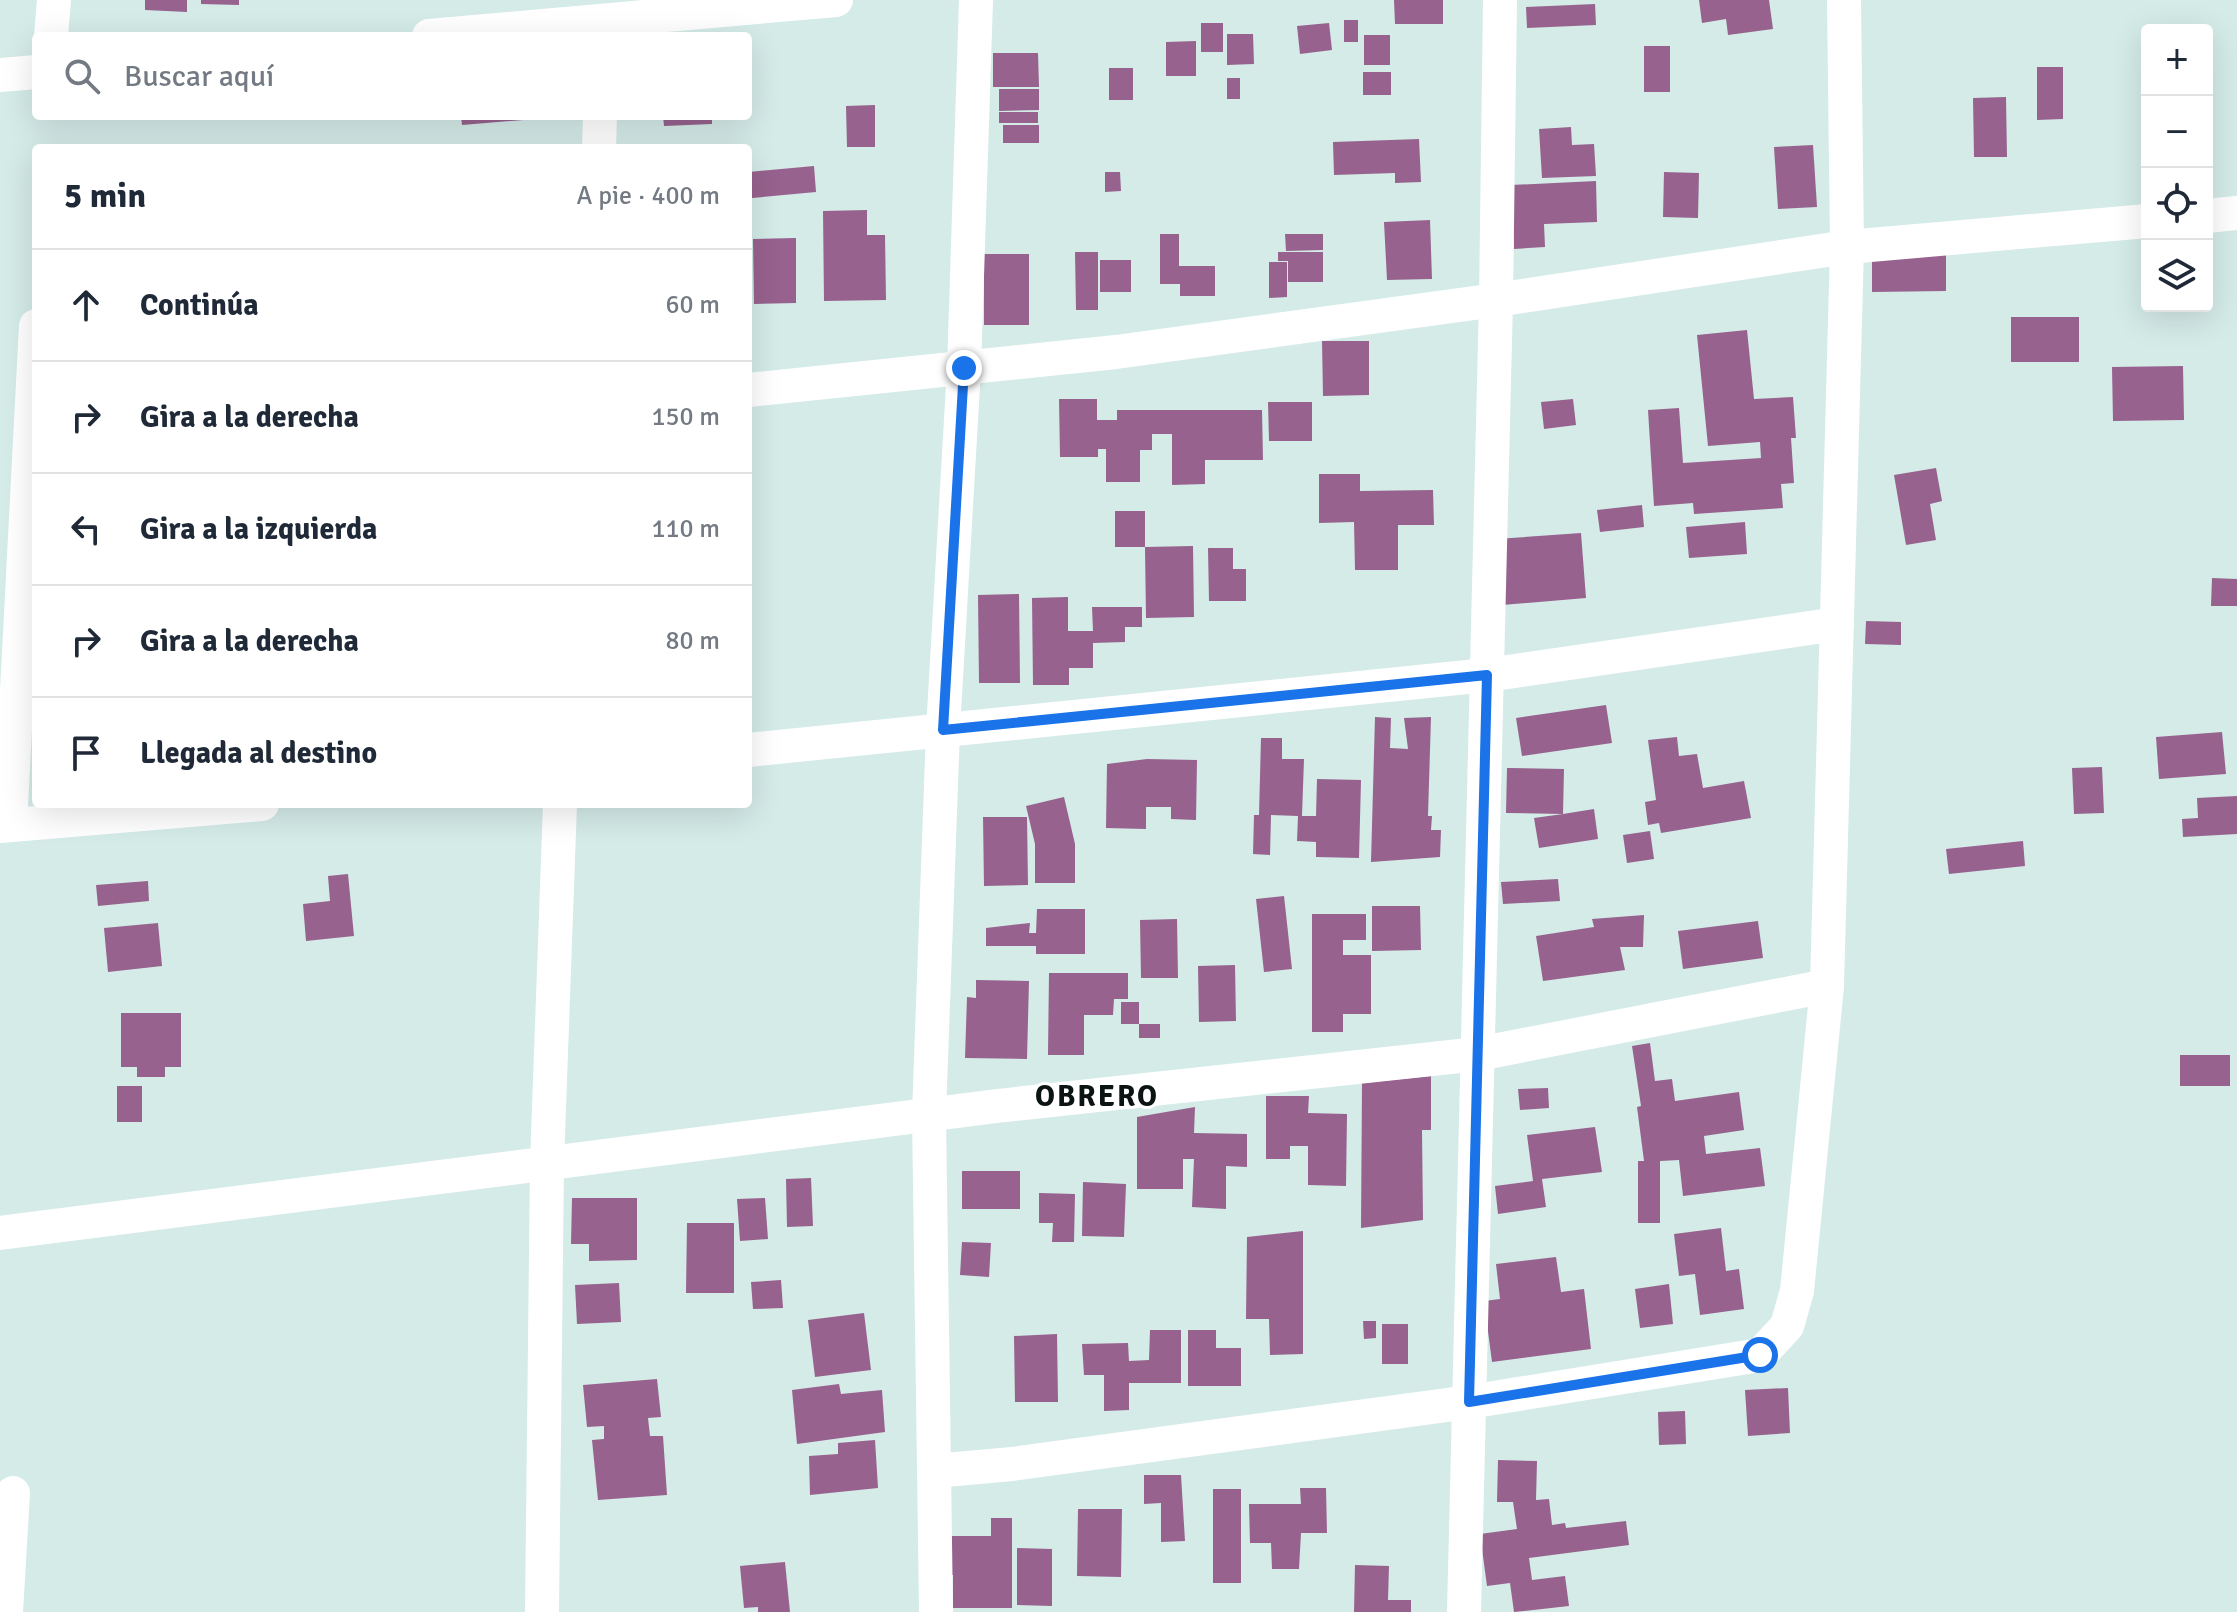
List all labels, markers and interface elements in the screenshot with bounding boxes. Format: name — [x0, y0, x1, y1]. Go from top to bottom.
map controls — [2141, 24, 2213, 312]
button: + — [2141, 24, 2213, 96]
search box — [32, 32, 752, 120]
icon: search — [60, 54, 104, 98]
text: Buscar aquí — [124, 58, 274, 95]
button: − — [2141, 96, 2213, 168]
button: locate — [2141, 168, 2213, 240]
text: 5 min — [64, 175, 146, 217]
text: A pie · 400 m — [577, 180, 720, 212]
button: layers — [2141, 240, 2213, 312]
icon: ahead — [64, 283, 108, 327]
text: Continúa — [140, 287, 259, 324]
text: 60 m — [665, 289, 720, 321]
route end — [946, 350, 982, 386]
icon: right — [64, 395, 108, 439]
text: Gira a la derecha — [140, 399, 359, 436]
text: 150 m — [651, 401, 720, 433]
icon: left — [64, 507, 108, 551]
text: Gira a la izquierda — [140, 511, 377, 548]
text: 110 m — [651, 513, 720, 545]
icon: right — [64, 619, 108, 663]
text: Gira a la derecha — [140, 623, 359, 660]
text: 80 m — [665, 625, 720, 657]
icon: arrive — [64, 731, 108, 775]
text: Llegada al destino — [140, 735, 377, 772]
district label: OBRERO — [1035, 1078, 1159, 1115]
route start — [1742, 1337, 1778, 1373]

